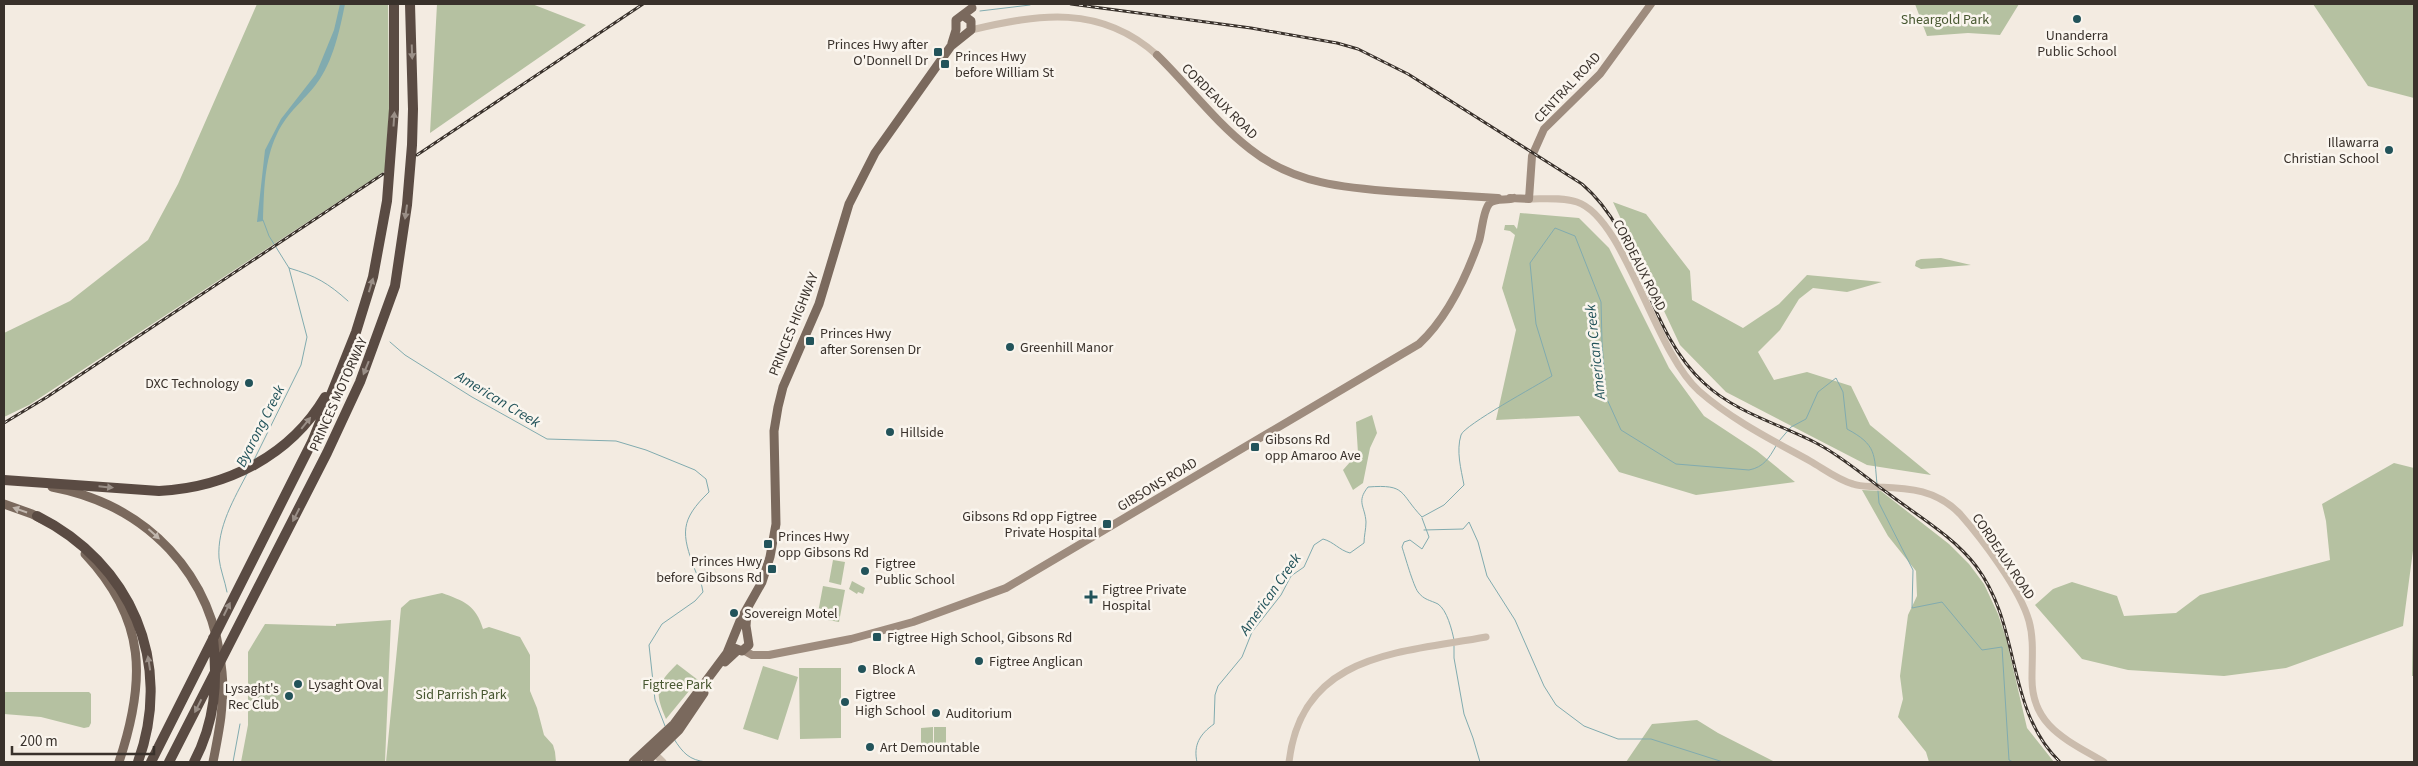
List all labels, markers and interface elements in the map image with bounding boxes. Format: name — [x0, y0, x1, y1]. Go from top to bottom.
park label: Sheargold Park — [1901, 10, 1989, 30]
marker: Unanderra Public School — [2071, 13, 2083, 25]
place label: Unanderra Public School — [2037, 26, 2117, 62]
place label: Princes Hwy after O'Donnell Dr — [827, 35, 928, 71]
one-way arrow — [408, 45, 416, 61]
marker: Princes Hwy after O'Donnell Dr — [932, 46, 944, 58]
place label: Princes Hwy before William St — [955, 47, 1054, 83]
street label: CENTRAL ROAD — [1530, 48, 1606, 128]
marker: Princes Hwy before William St — [939, 58, 951, 70]
street label: CORDEAUX ROAD — [1177, 59, 1262, 144]
one-way arrow — [390, 111, 398, 127]
place label: Illawarra Christian School — [2284, 133, 2379, 169]
marker: Illawarra Christian School — [2383, 144, 2395, 156]
one-way arrow — [401, 204, 409, 220]
street label: CORDEAUX ROAD — [1607, 216, 1671, 315]
street label: PRINCES HIGHWAY — [764, 269, 824, 379]
one-way arrow — [367, 278, 375, 293]
water label: American Creek — [1580, 302, 1611, 402]
place label: Princes Hwy after Sorensen Dr — [820, 324, 921, 360]
street label: PRINCES MOTORWAY — [305, 334, 373, 455]
marker: Princes Hwy after Sorensen Dr — [804, 335, 816, 347]
place label: Greenhill Manor — [1020, 338, 1113, 358]
marker: Greenhill Manor — [1004, 341, 1016, 353]
one-way arrow — [362, 361, 370, 376]
water label: American Creek — [451, 365, 545, 433]
place label: DXC Technology — [145, 374, 239, 394]
marker: DXC Technology — [243, 377, 255, 389]
water label: Byarong Creek — [231, 381, 290, 471]
one-way arrow — [301, 416, 312, 429]
place label: Hillside — [900, 423, 944, 443]
marker: Hillside — [884, 426, 896, 438]
place label: Gibsons Rd opp Amaroo Ave — [1265, 430, 1361, 466]
marker: Gibsons Rd opp Amaroo Ave — [1249, 441, 1261, 453]
street label: GIBSONS ROAD — [1114, 453, 1201, 517]
one-way arrow — [98, 483, 114, 491]
one-way arrow — [13, 506, 28, 513]
one-way arrow — [292, 507, 300, 522]
place label: Gibsons Rd opp Figtree Private Hospital — [962, 507, 1097, 543]
street label: CORDEAUX ROAD — [1967, 509, 2040, 604]
marker: Gibsons Rd opp Figtree Private Hospital — [1101, 518, 1113, 530]
place label: Princes Hwy opp Gibsons Rd — [778, 527, 869, 563]
one-way arrow — [148, 528, 160, 540]
marker: Princes Hwy opp Gibsons Rd — [762, 538, 774, 550]
water label: American Creek — [1234, 548, 1307, 640]
place label: Princes Hwy before Gibsons Rd — [656, 552, 762, 588]
place label: Figtree Public School — [875, 554, 955, 590]
marker: Princes Hwy before Gibsons Rd — [766, 563, 778, 575]
marker: Figtree Public School — [859, 565, 871, 577]
place label: Figtree Private Hospital — [1102, 580, 1186, 616]
marker: Figtree Private Hospital — [1084, 590, 1098, 604]
one-way arrow — [224, 602, 232, 616]
place label: Sovereign Motel — [744, 604, 838, 624]
marker: Sovereign Motel — [728, 607, 740, 619]
place label: Figtree High School, Gibsons Rd — [887, 628, 1072, 648]
marker: Figtree High School, Gibsons Rd — [871, 631, 883, 643]
place label: Figtree Anglican — [989, 652, 1083, 672]
one-way arrow — [144, 655, 152, 671]
marker: Figtree Anglican — [973, 655, 985, 667]
place label: Block A — [872, 660, 916, 680]
marker: Block A — [856, 663, 868, 675]
place label: Lysaght Oval — [308, 675, 383, 695]
park label: Figtree Park — [642, 675, 712, 695]
marker: Lysaght Oval — [292, 678, 304, 690]
place label: Lysaght's Rec Club — [225, 679, 279, 715]
park label: Sid Parrish Park — [415, 685, 507, 705]
place label: Figtree High School — [855, 685, 926, 721]
marker: Lysaght's Rec Club — [283, 690, 295, 702]
marker: Figtree High School — [839, 696, 851, 708]
one-way arrow — [194, 699, 202, 713]
place label: Auditorium — [946, 704, 1012, 724]
marker: Auditorium — [930, 707, 942, 719]
scale bar — [12, 724, 155, 756]
text: 200 m — [20, 731, 58, 752]
place label: Art Demountable — [880, 738, 980, 758]
marker: Art Demountable — [864, 741, 876, 753]

